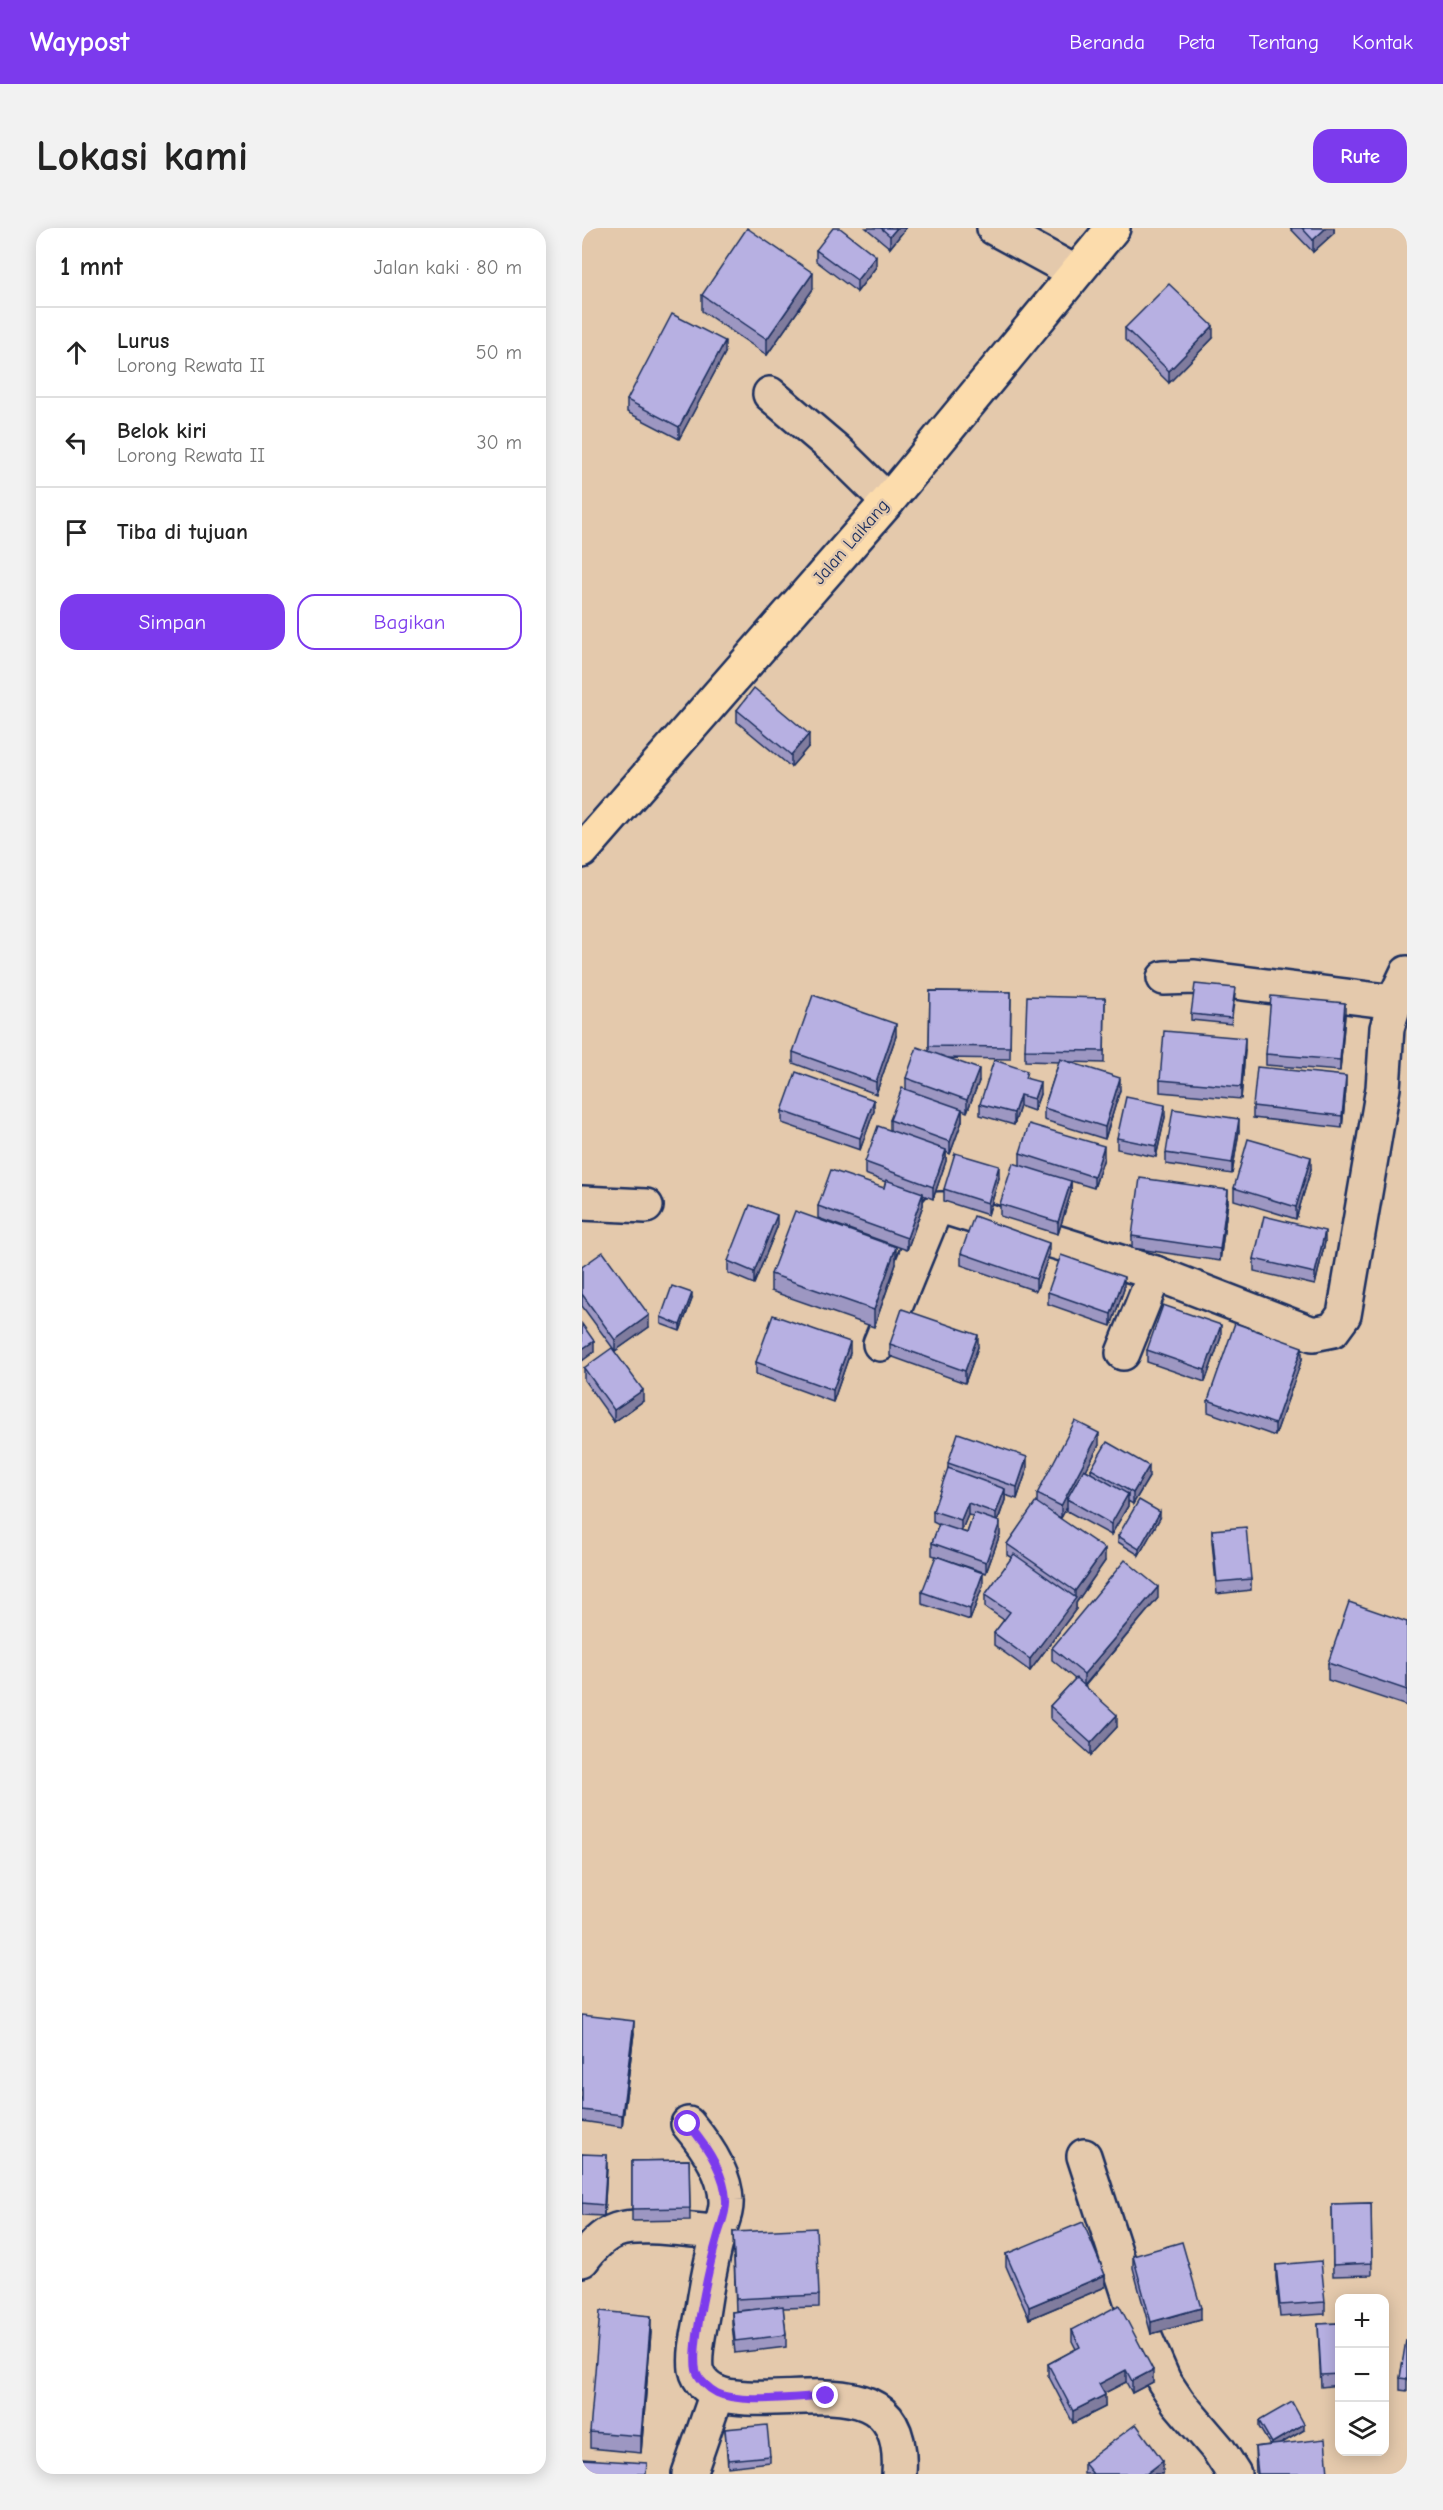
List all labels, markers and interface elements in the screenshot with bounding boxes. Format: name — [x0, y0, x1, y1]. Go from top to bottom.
text: Waypost — [30, 26, 130, 58]
text: Beranda — [1069, 30, 1145, 54]
text: Peta — [1178, 30, 1216, 54]
text: Tentang — [1249, 30, 1319, 54]
text: Kontak — [1352, 30, 1413, 54]
button: Rute — [1313, 129, 1407, 183]
text: Lokasi kami — [36, 132, 248, 181]
text: 1 mnt — [60, 252, 123, 282]
text: Jalan kaki · 80 m — [374, 256, 522, 279]
text: Lurus — [117, 328, 169, 354]
icon: ahead — [60, 336, 93, 369]
text: 50 m — [476, 341, 522, 364]
text: Lorong Rewata II — [117, 354, 265, 377]
text: Belok kiri — [117, 418, 207, 444]
icon: left — [60, 426, 93, 459]
text: 30 m — [476, 431, 522, 454]
text: Lorong Rewata II — [117, 444, 265, 467]
street label: Jalan Laikang — [808, 495, 894, 589]
icon: arrive — [60, 516, 93, 549]
text: Tiba di tujuan — [117, 519, 248, 545]
button: Simpan — [60, 594, 285, 650]
button: Bagikan — [297, 594, 522, 650]
route start — [674, 2110, 700, 2136]
map controls — [1335, 2294, 1389, 2456]
button: + — [1335, 2294, 1389, 2348]
button: − — [1335, 2348, 1389, 2402]
route end — [812, 2382, 838, 2408]
button: layers — [1335, 2402, 1389, 2456]

